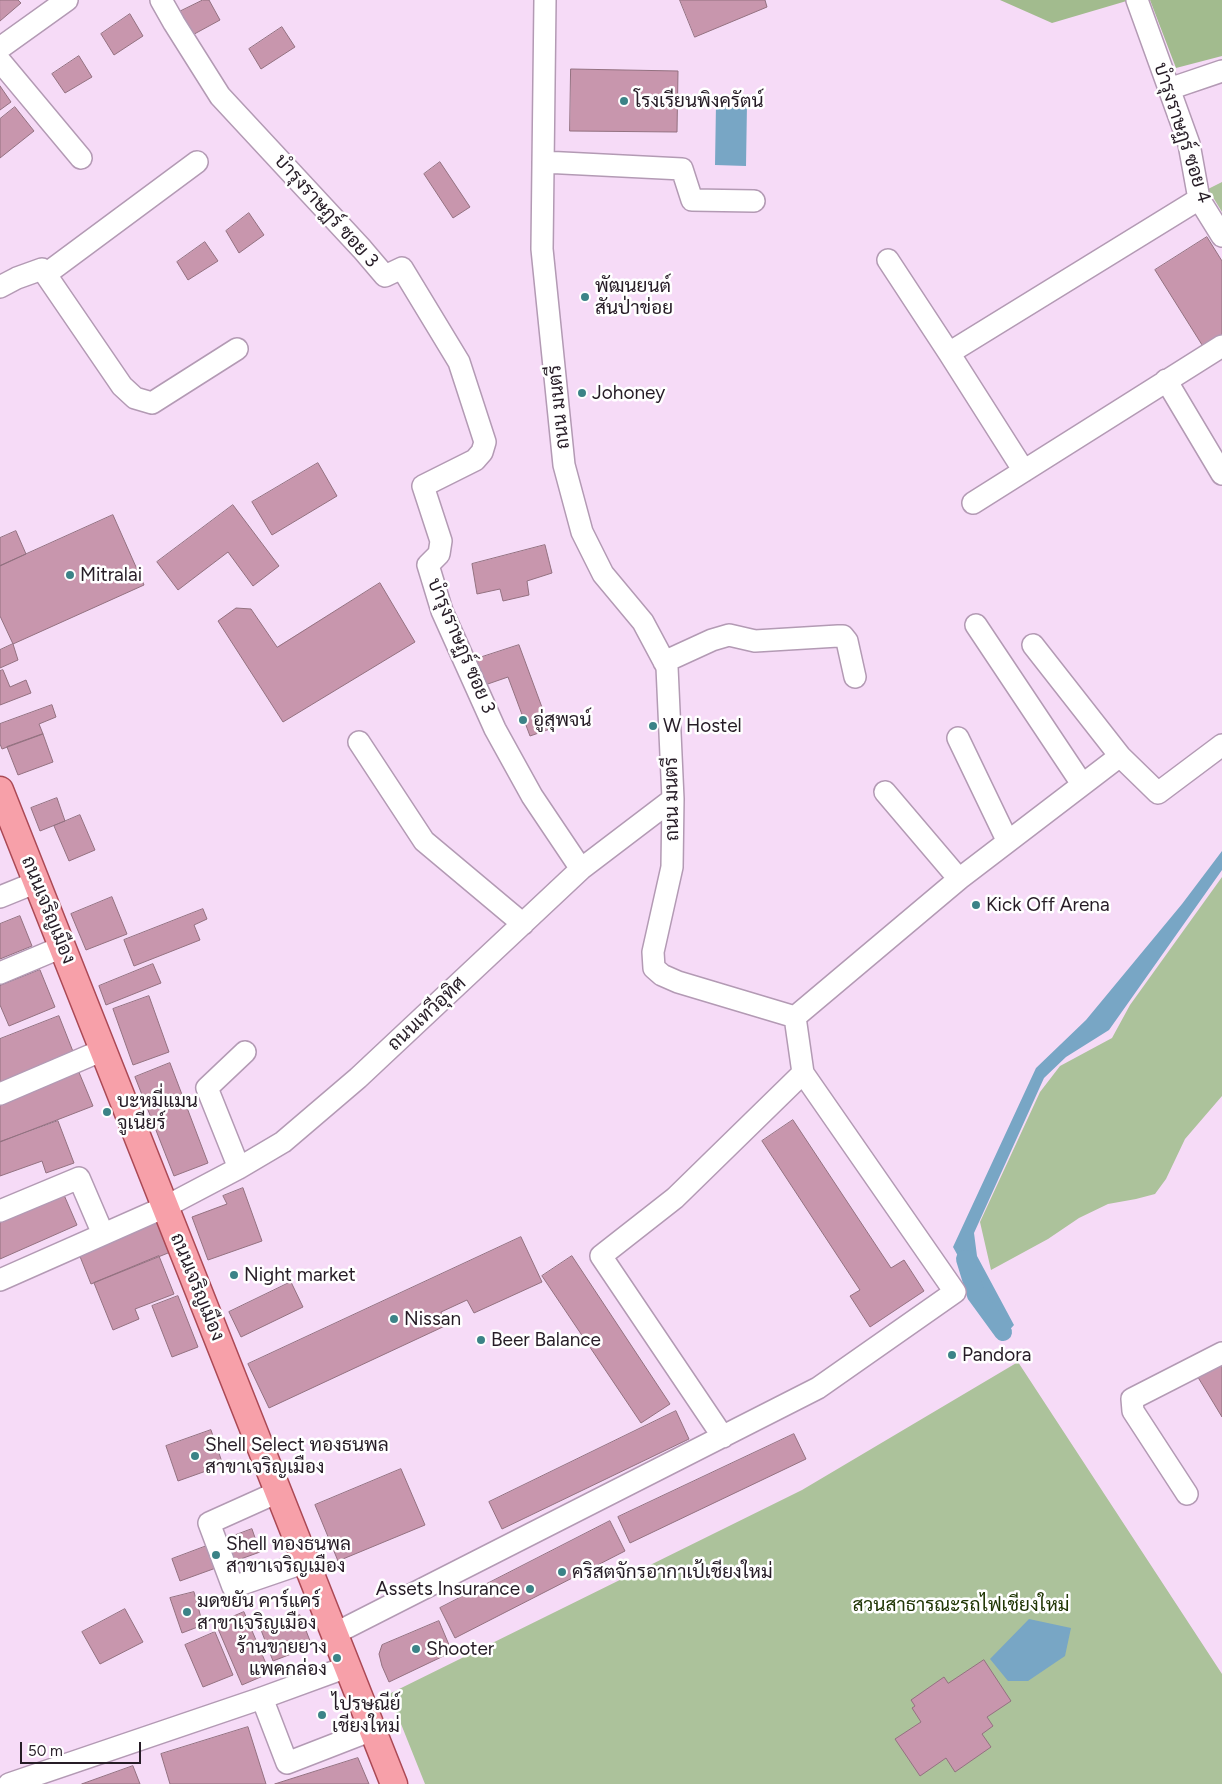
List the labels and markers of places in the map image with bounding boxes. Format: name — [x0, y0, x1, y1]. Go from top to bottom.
place label: โรงเรียนพิงครัตน์ — [634, 90, 764, 112]
marker: โรงเรียนพิงครัตน์ — [618, 95, 630, 107]
place label: พัฒนยนต์ สันป่าข่อย — [595, 275, 673, 319]
marker: พัฒนยนต์ สันป่าข่อย — [579, 291, 591, 303]
place label: Johoney — [592, 382, 665, 404]
marker: Johoney — [576, 387, 588, 399]
place label: Mitralai — [80, 564, 142, 586]
marker: Mitralai — [64, 569, 76, 581]
place label: อู่สุพจน์ — [533, 709, 592, 731]
marker: อู่สุพจน์ — [517, 714, 529, 726]
place label: W Hostel — [663, 715, 742, 737]
marker: W Hostel — [647, 720, 659, 732]
place label: Kick Off Arena — [986, 894, 1110, 916]
marker: Kick Off Arena — [970, 899, 982, 911]
place label: บะหมี่แมน จูเนียร์ — [117, 1090, 198, 1134]
marker: บะหมี่แมน จูเนียร์ — [101, 1106, 113, 1118]
place label: Night market — [244, 1264, 356, 1286]
marker: Night market — [228, 1269, 240, 1281]
place label: Nissan — [404, 1308, 461, 1330]
marker: Nissan — [388, 1313, 400, 1325]
place label: Beer Balance — [491, 1329, 601, 1351]
marker: Beer Balance — [475, 1334, 487, 1346]
place label: Pandora — [962, 1344, 1031, 1366]
marker: Pandora — [946, 1349, 958, 1361]
place label: Shell Select ทองธนพล สาขาเจริญเมือง — [205, 1434, 389, 1478]
marker: Shell Select ทองธนพล สาขาเจริญเมือง — [189, 1450, 201, 1462]
place label: Shell ทองธนพล สาขาเจริญเมือง — [226, 1533, 351, 1577]
marker: Shell ทองธนพล สาขาเจริญเมือง — [210, 1549, 222, 1561]
place label: คริสตจักรอากาเป้เชียงใหม่ — [572, 1561, 773, 1583]
marker: คริสตจักรอากาเป้เชียงใหม่ — [556, 1566, 568, 1578]
place label: Assets Insurance — [376, 1578, 520, 1600]
marker: Assets Insurance — [524, 1583, 536, 1595]
place label: มดขยัน คาร์แคร์ สาขาเจริญเมือง — [197, 1590, 320, 1634]
marker: มดขยัน คาร์แคร์ สาขาเจริญเมือง — [181, 1606, 193, 1618]
place label: ร้านขายยาง แพคกล่อง — [236, 1636, 327, 1680]
place label: Shooter — [426, 1638, 494, 1660]
marker: Shooter — [410, 1643, 422, 1655]
marker: ร้านขายยาง แพคกล่อง — [331, 1652, 343, 1664]
place label: ไปรษณีย์ เชียงใหม่ — [332, 1693, 401, 1737]
marker: ไปรษณีย์ เชียงใหม่ — [316, 1709, 328, 1721]

